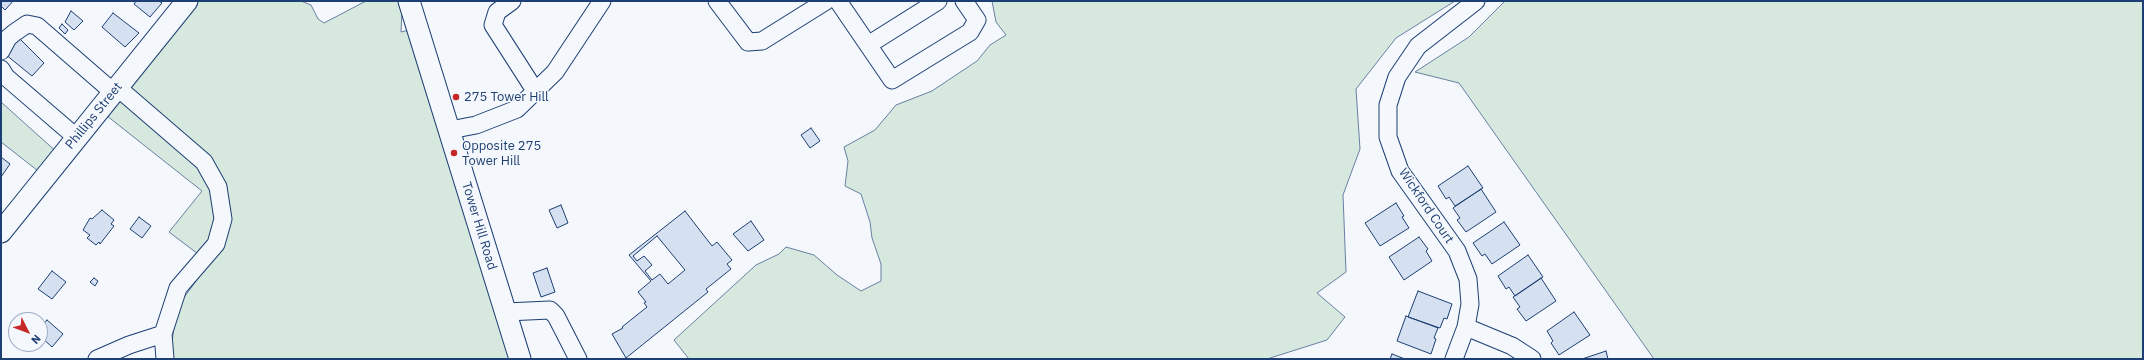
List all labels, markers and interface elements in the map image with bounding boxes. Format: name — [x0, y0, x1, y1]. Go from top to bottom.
street label: Phillips Street — [62, 79, 126, 153]
place label: 275 Tower Hill — [464, 89, 549, 105]
marker: 275 Tower Hill — [451, 92, 461, 102]
place label: Opposite 275 Tower Hill — [462, 138, 541, 169]
marker: Opposite 275 Tower Hill — [449, 148, 459, 158]
street label: Wickford Court — [1395, 166, 1457, 246]
street label: Tower Hill Road — [458, 180, 500, 272]
north arrow — [8, 312, 48, 352]
text: N — [28, 332, 44, 347]

